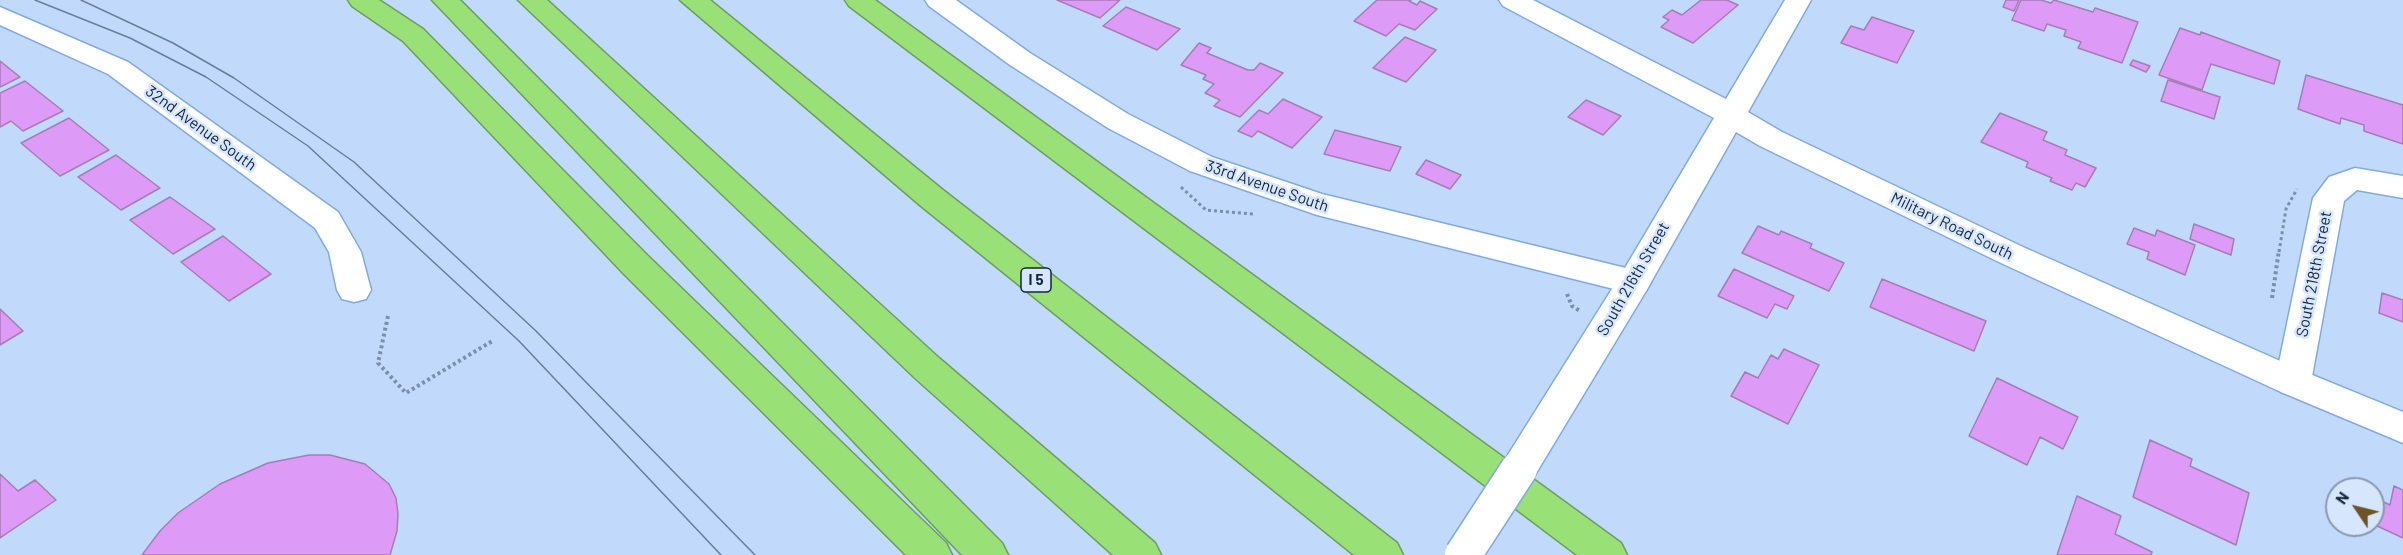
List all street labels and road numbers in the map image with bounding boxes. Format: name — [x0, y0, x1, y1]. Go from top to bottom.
street label: 32nd Avenue South — [142, 81, 260, 175]
street label: 33rd Avenue South — [1203, 156, 1331, 216]
street label: Military Road South — [1888, 188, 2016, 264]
street label: South 218th Street — [2292, 209, 2336, 339]
street label: South 216th Street — [1593, 219, 1673, 339]
road number: I 5 — [1021, 268, 1051, 292]

